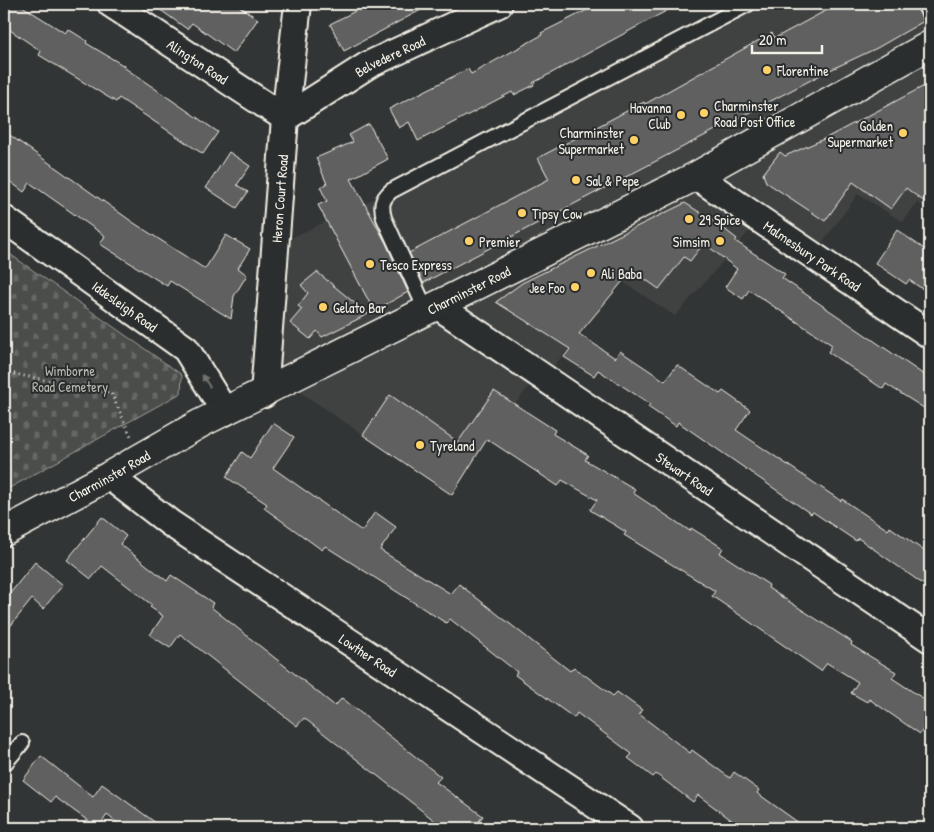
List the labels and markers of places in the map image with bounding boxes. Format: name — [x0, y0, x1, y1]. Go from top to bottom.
place label: Florentine — [776, 61, 829, 80]
marker: Florentine — [761, 64, 773, 76]
place label: Charminster Road Post Office — [714, 96, 796, 131]
place label: Havanna Club — [630, 98, 672, 133]
marker: Charminster Road Post Office — [698, 107, 710, 119]
marker: Havanna Club — [675, 109, 687, 121]
place label: Golden Supermarket — [827, 116, 893, 152]
place label: Charminster Supermarket — [558, 123, 625, 159]
marker: Golden Supermarket — [897, 127, 909, 139]
marker: Charminster Supermarket — [628, 134, 640, 146]
place label: Sal & Pepe — [586, 171, 640, 191]
marker: Sal & Pepe — [570, 174, 582, 186]
place label: Tipsy Cow — [532, 204, 583, 224]
marker: Tipsy Cow — [516, 207, 528, 219]
place label: 29 Spice — [699, 210, 741, 230]
marker: 29 Spice — [683, 213, 695, 225]
place label: Premier — [479, 232, 521, 251]
place label: Simsim — [673, 232, 710, 251]
marker: Premier — [463, 235, 475, 247]
marker: Simsim — [714, 235, 726, 247]
place label: Tesco Express — [380, 255, 452, 275]
marker: Tesco Express — [364, 258, 376, 270]
place label: Ali Baba — [601, 264, 642, 283]
marker: Ali Baba — [585, 267, 597, 279]
place label: Jee Foo — [529, 278, 565, 297]
marker: Jee Foo — [569, 281, 581, 293]
place label: Gelato Bar — [333, 298, 387, 317]
marker: Gelato Bar — [317, 301, 329, 313]
place label: Tyreland — [430, 436, 475, 456]
marker: Tyreland — [414, 439, 426, 451]

